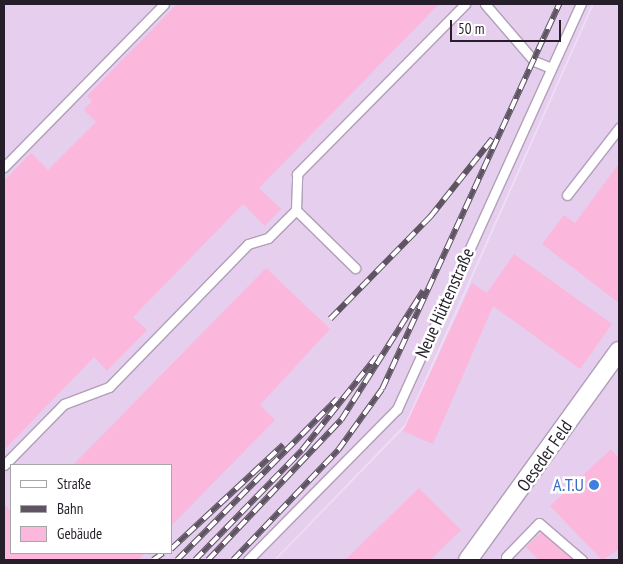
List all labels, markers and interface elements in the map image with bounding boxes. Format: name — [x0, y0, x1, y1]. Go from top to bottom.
scale bar — [453, 10, 564, 42]
text: 50 m — [458, 19, 484, 38]
street label: Neue Hüttenstraße — [411, 245, 479, 361]
street label: Oeseder Feld — [513, 416, 577, 496]
legend — [10, 464, 172, 554]
text: Straße — [57, 474, 91, 493]
place label: A.T.U — [553, 474, 584, 496]
marker: A.T.U — [588, 479, 600, 491]
text: Bahn — [57, 499, 83, 518]
text: Gebäude — [57, 524, 102, 543]

